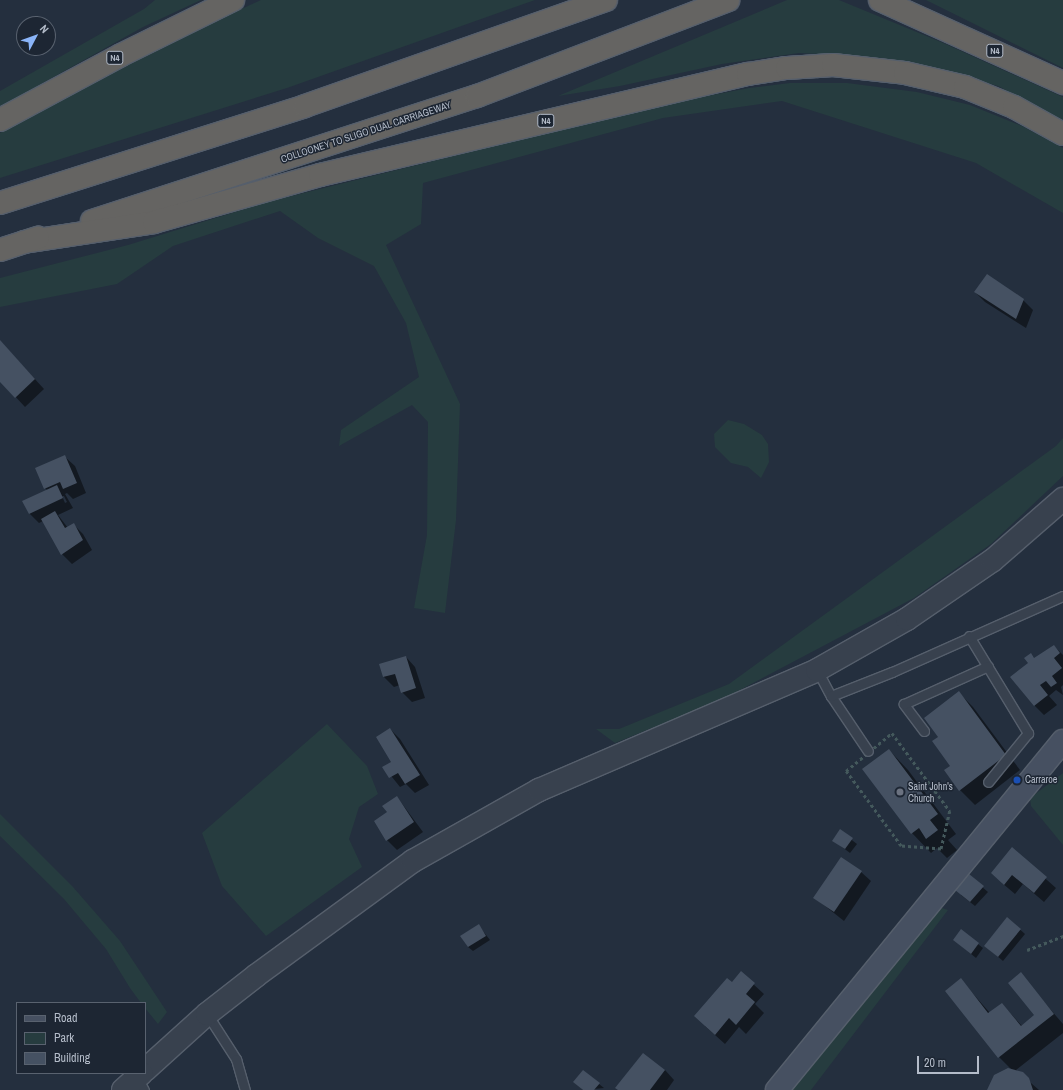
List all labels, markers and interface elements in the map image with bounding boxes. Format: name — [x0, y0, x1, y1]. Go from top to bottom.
north arrow — [16, 16, 56, 56]
text: N — [37, 22, 52, 36]
road number: N4 — [986, 44, 1004, 58]
road number: N4 — [106, 51, 124, 65]
street label: COLLOONEY TO SLIGO DUAL CARRIAGEWAY — [279, 99, 453, 165]
road number: N4 — [537, 114, 555, 128]
place label: Carraroe — [1025, 774, 1057, 786]
marker: Carraroe — [1012, 775, 1022, 785]
place label: Saint John's Church — [908, 780, 953, 804]
marker: Saint John's Church — [895, 787, 905, 797]
legend — [16, 1002, 146, 1074]
text: Road — [54, 1010, 78, 1026]
text: Park — [54, 1030, 74, 1046]
scale bar — [919, 1048, 981, 1074]
text: Building — [54, 1050, 90, 1066]
text: 20 m — [924, 1055, 946, 1071]

